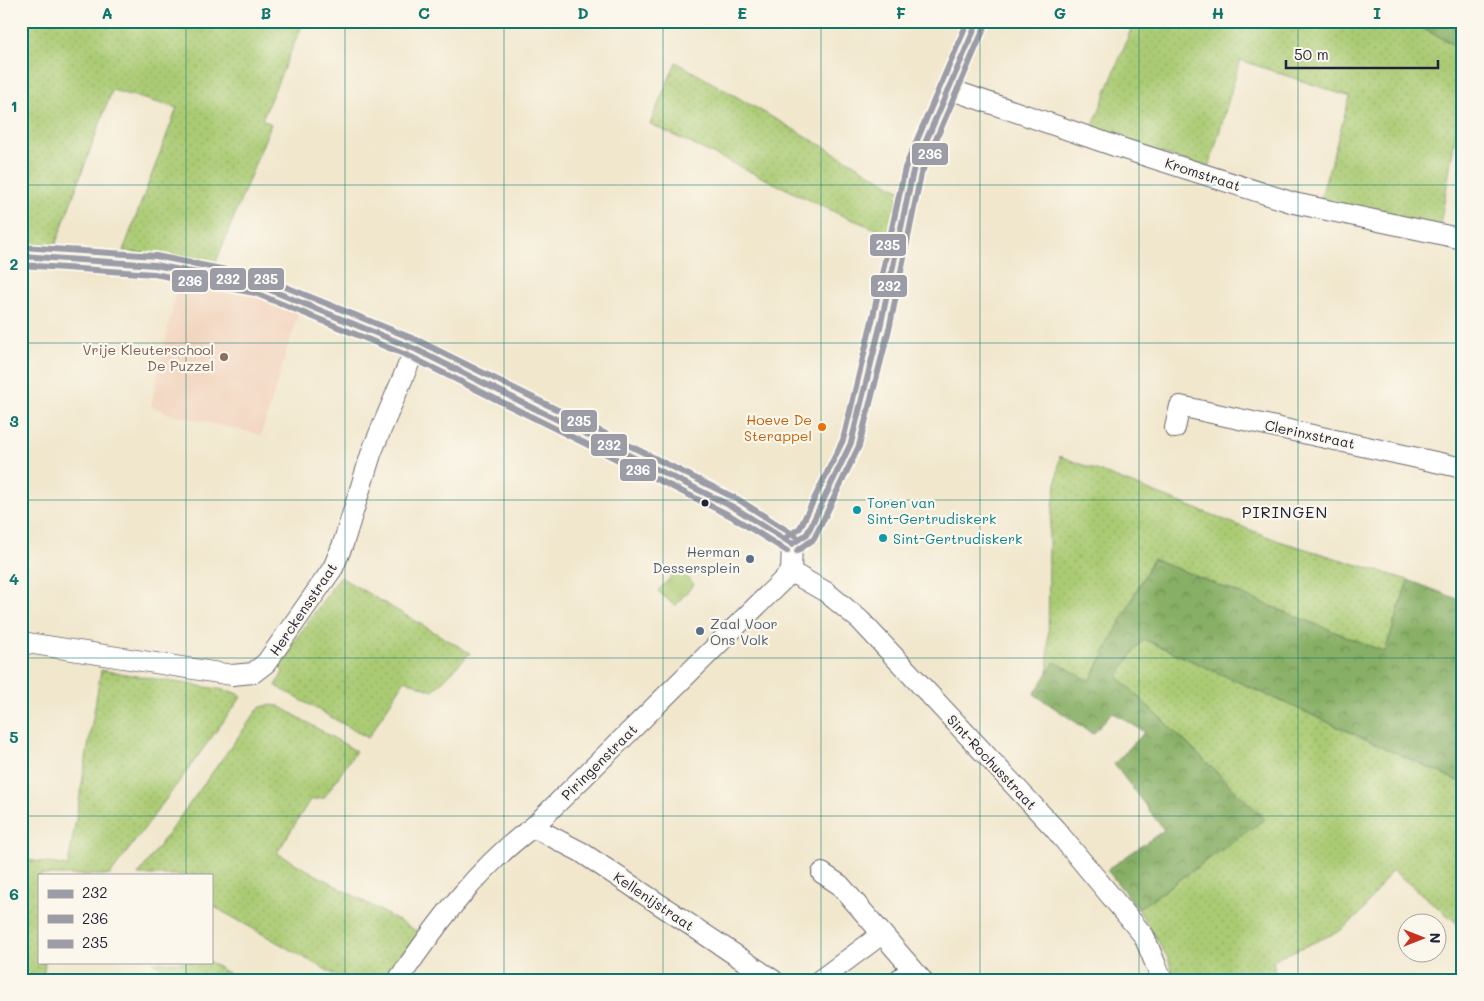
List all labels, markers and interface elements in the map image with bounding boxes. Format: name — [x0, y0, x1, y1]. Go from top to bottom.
text: A — [101, 2, 113, 23]
text: B — [261, 2, 271, 23]
text: C — [418, 2, 430, 23]
text: D — [577, 2, 589, 23]
text: E — [737, 2, 747, 23]
text: F — [896, 2, 906, 23]
text: G — [1054, 2, 1066, 23]
text: H — [1212, 2, 1224, 23]
text: I — [1373, 2, 1381, 23]
scale bar — [1286, 38, 1439, 70]
text: 50 m — [1294, 44, 1329, 64]
text: 1 — [10, 95, 18, 116]
line badge: 236 — [911, 142, 949, 166]
text: 236 — [918, 144, 942, 163]
street label: Kromstraat — [1163, 153, 1243, 195]
line badge: 235 — [869, 233, 907, 257]
text: 235 — [876, 235, 900, 254]
text: 2 — [10, 253, 19, 274]
line badge: 232 — [209, 267, 247, 291]
line badge: 235 — [247, 267, 285, 291]
line badge: 236 — [171, 269, 209, 293]
text: 232 — [216, 269, 240, 288]
text: 235 — [254, 269, 278, 288]
text: 236 — [178, 271, 202, 290]
line badge: 232 — [870, 274, 908, 298]
text: 232 — [877, 276, 901, 295]
place label: Vrije Kleuterschool De Puzzel — [83, 340, 214, 375]
marker: Vrije Kleuterschool De Puzzel — [218, 351, 230, 363]
line badge: 235 — [560, 409, 598, 433]
text: 3 — [9, 410, 19, 431]
place label: Hoeve De Sterappel — [744, 410, 812, 445]
text: 235 — [567, 411, 591, 430]
street label: Clerinxstraat — [1263, 415, 1357, 453]
marker: Hoeve De Sterappel — [816, 421, 828, 433]
line badge: 232 — [590, 433, 628, 457]
text: 232 — [597, 435, 621, 454]
line badge: 236 — [619, 458, 657, 482]
text: 236 — [626, 460, 650, 479]
place label: Toren van Sint-Gertrudiskerk — [867, 493, 996, 528]
unlabelled marker — [700, 498, 710, 508]
district label: PIRINGEN — [1242, 501, 1328, 522]
marker: Toren van Sint-Gertrudiskerk — [851, 504, 863, 516]
place label: Sint-Gertrudiskerk — [893, 529, 1022, 548]
marker: Sint-Gertrudiskerk — [877, 532, 889, 544]
place label: Herman Dessersplein — [653, 542, 740, 577]
marker: Herman Dessersplein — [744, 553, 756, 565]
street label: Herckensstraat — [265, 559, 341, 659]
text: 4 — [9, 568, 19, 589]
place label: Zaal Voor Ons Volk — [710, 614, 778, 649]
marker: Zaal Voor Ons Volk — [694, 625, 706, 637]
street label: Sint-Rochusstraat — [943, 710, 1041, 814]
street label: Piringenstraat — [557, 720, 641, 804]
text: 5 — [9, 726, 19, 747]
street label: Kellenijstraat — [610, 867, 698, 935]
legend — [38, 874, 212, 964]
text: 232 — [82, 882, 108, 902]
text: 6 — [9, 883, 19, 904]
text: 236 — [82, 908, 108, 928]
north arrow — [1396, 914, 1446, 964]
text: 235 — [82, 932, 108, 952]
text: N — [1426, 933, 1445, 943]

